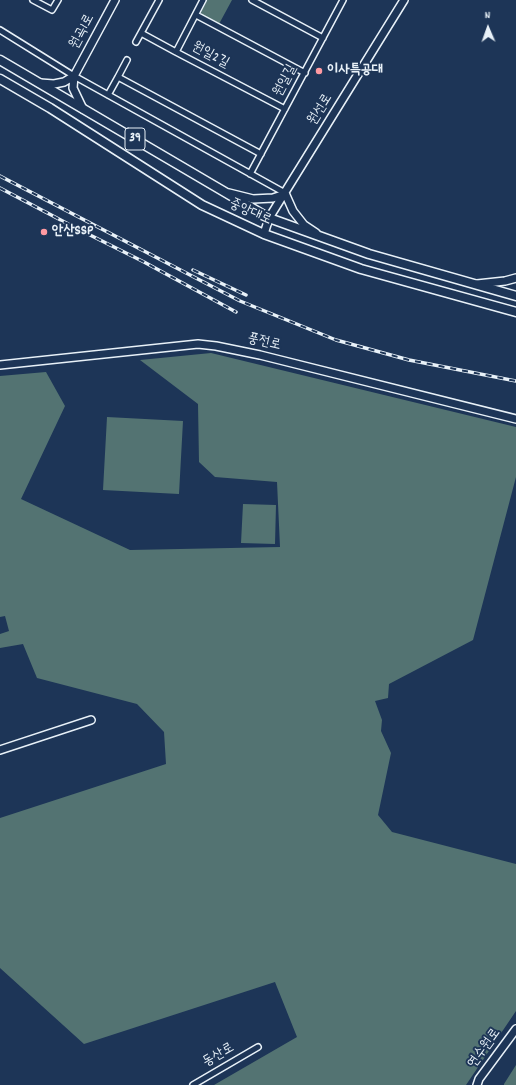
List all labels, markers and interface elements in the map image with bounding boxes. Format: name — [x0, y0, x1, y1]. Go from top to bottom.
north arrow — [468, 8, 508, 48]
text: N — [485, 8, 491, 24]
street label: 원곡1로 — [67, 12, 99, 52]
street label: 원일2길 — [188, 39, 232, 73]
street label: 원일길 — [271, 62, 301, 100]
place label: 이사특공대 — [327, 63, 383, 79]
marker: 이사특공대 — [314, 66, 324, 76]
street label: 원선로 — [305, 91, 337, 129]
road number: 39 — [125, 128, 145, 150]
street label: 중앙대로 — [226, 196, 274, 230]
place label: 안산SSP — [52, 224, 93, 240]
marker: 안산SSP — [39, 227, 49, 237]
street label: 풍전로 — [246, 331, 282, 355]
street label: 연수원로 — [465, 1026, 505, 1072]
street label: 동산로 — [200, 1040, 238, 1072]

